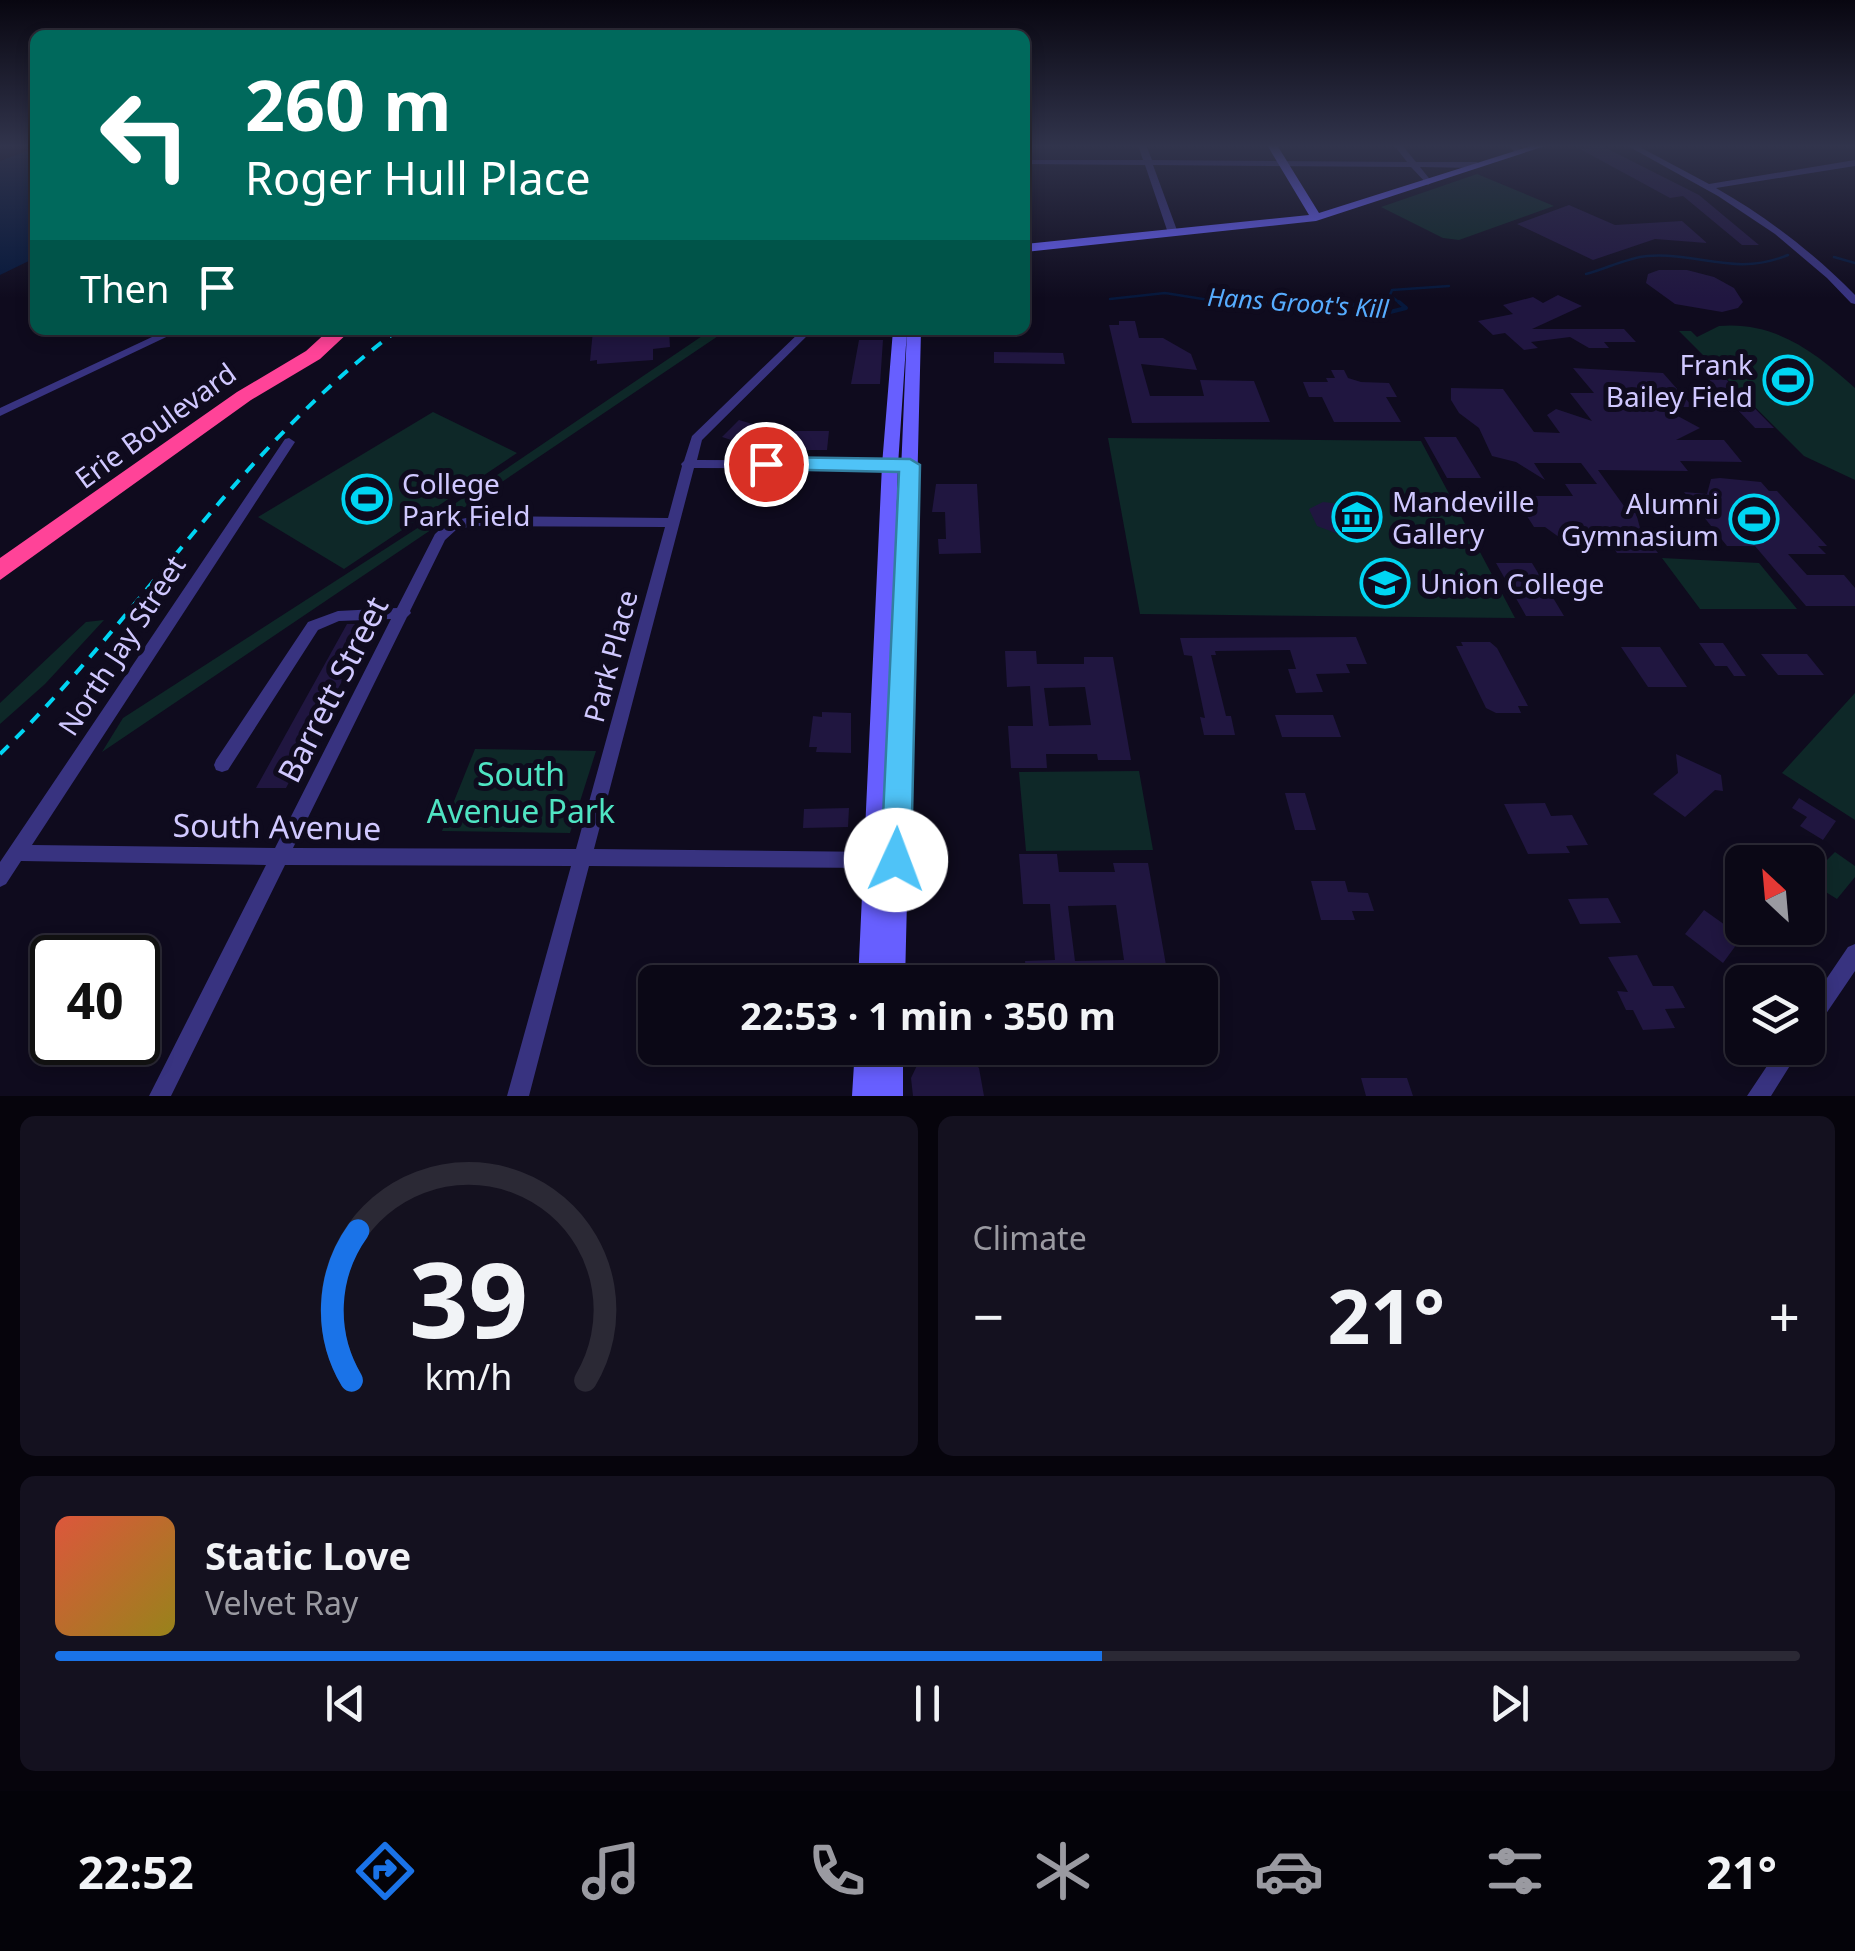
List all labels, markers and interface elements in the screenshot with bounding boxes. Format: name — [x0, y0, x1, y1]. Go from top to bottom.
text: 260 m — [245, 56, 452, 152]
icon: left — [80, 70, 210, 200]
text: Roger Hull Place — [245, 147, 591, 208]
icon: arrive — [190, 260, 245, 315]
text: Then — [80, 262, 170, 314]
water label: Hans Groot's Kill — [1206, 279, 1390, 325]
place label: Frank Bailey Field — [1606, 345, 1753, 415]
street label: Erie Boulevard — [67, 354, 243, 496]
sports icon: Frank Bailey Field — [1762, 354, 1814, 406]
pin — [724, 422, 809, 507]
icon: arrive — [739, 437, 794, 492]
place label: College Park Field — [402, 464, 530, 534]
sports icon: College Park Field — [341, 473, 393, 525]
place label: Mandeville Gallery — [1392, 482, 1535, 552]
place label: Alumni Gymnasium — [1561, 484, 1719, 554]
museum icon: Mandeville Gallery — [1331, 491, 1383, 543]
sports icon: Alumni Gymnasium — [1728, 493, 1780, 545]
street label: North Jay Street — [49, 548, 193, 742]
school or university icon: Union College — [1359, 557, 1411, 609]
place label: Union College — [1420, 564, 1604, 602]
street label: Park Place — [574, 586, 646, 726]
street label: Barrett Street — [267, 589, 397, 789]
park label: South Avenue Park — [427, 752, 615, 832]
street label: South Avenue — [172, 803, 382, 849]
position arrow — [844, 808, 948, 912]
north arrow — [1725, 845, 1825, 945]
map controls — [1725, 845, 1825, 1065]
speed limit sign: 40 — [30, 935, 160, 1065]
button: layers — [1725, 965, 1825, 1065]
text: 22:53 · 1 min · 350 m — [740, 989, 1116, 1041]
text: Climate — [973, 1216, 1087, 1259]
text: 39 — [409, 1227, 528, 1368]
text: 21° — [1327, 1264, 1445, 1366]
text: − — [973, 1278, 1004, 1353]
text: + — [1769, 1278, 1800, 1353]
text: km/h — [425, 1352, 513, 1400]
text: Static Love — [205, 1529, 411, 1581]
text: Velvet Ray — [205, 1581, 358, 1624]
icon: previous — [318, 1676, 373, 1731]
icon: pause — [900, 1676, 955, 1731]
icon: next — [1482, 1676, 1537, 1731]
icon: directions — [350, 1836, 420, 1906]
icon: music — [576, 1836, 646, 1906]
icon: phone — [802, 1836, 872, 1906]
icon: climate — [1028, 1836, 1098, 1906]
icon: car — [1254, 1836, 1324, 1906]
icon: filters — [1480, 1836, 1550, 1906]
text: 22:52 — [78, 1841, 194, 1902]
text: 21° — [1706, 1841, 1777, 1902]

